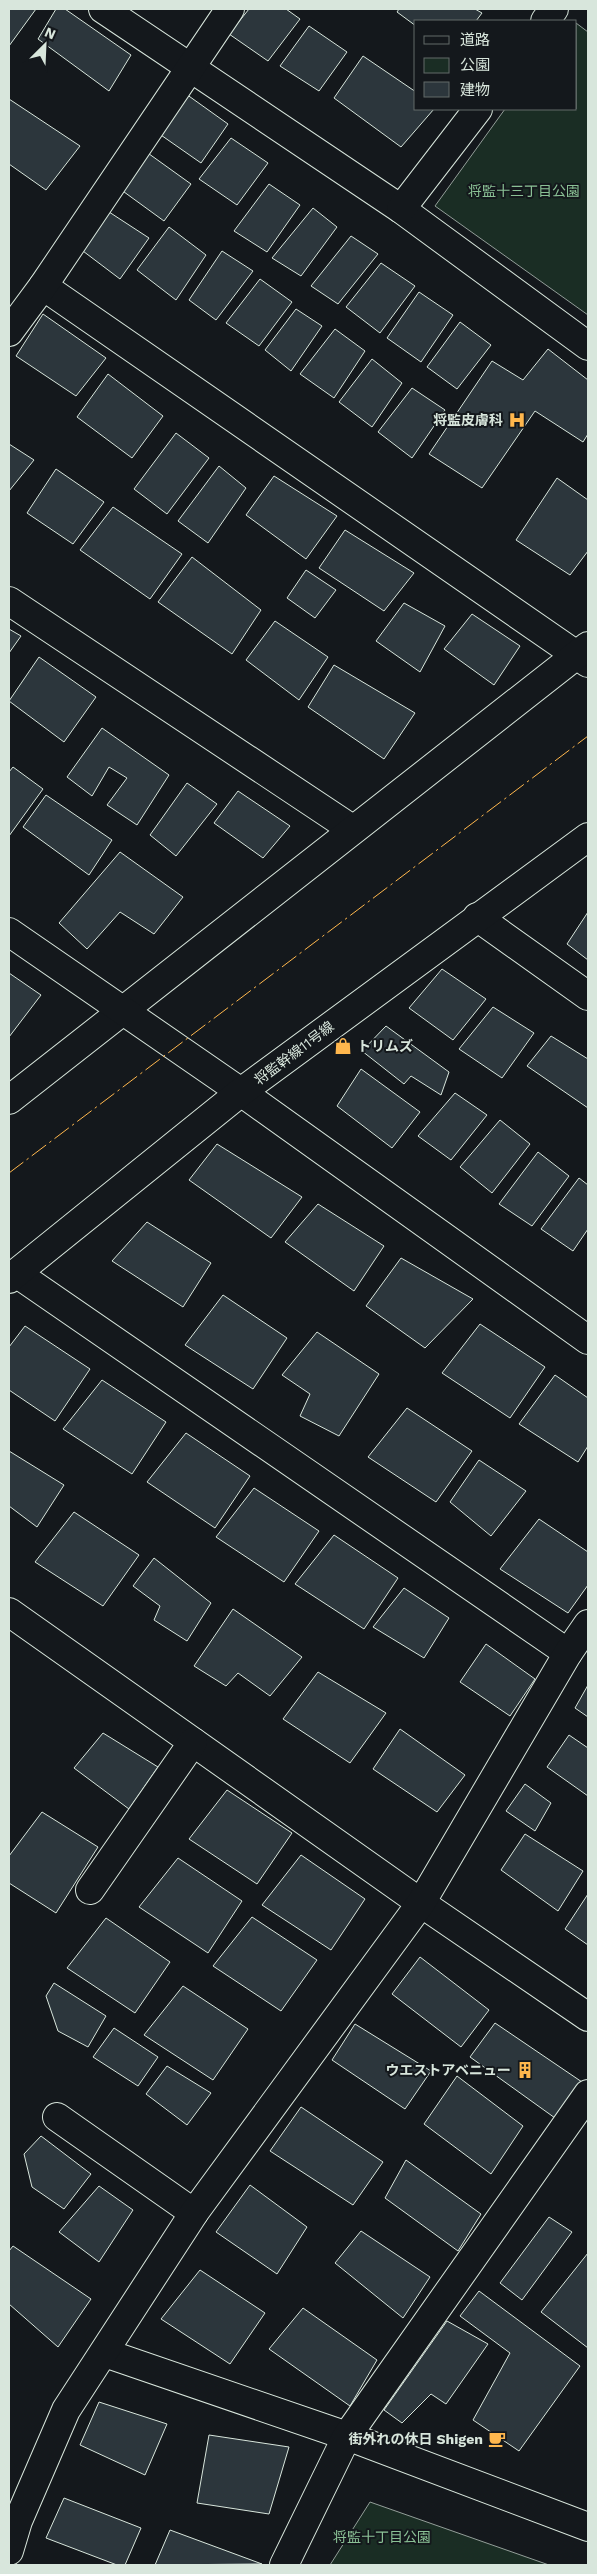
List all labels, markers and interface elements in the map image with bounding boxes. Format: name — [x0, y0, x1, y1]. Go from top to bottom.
north arrow — [20, 20, 70, 70]
legend — [414, 20, 577, 110]
text: N — [42, 24, 58, 43]
text: 道路 — [460, 31, 490, 49]
text: 公園 — [460, 56, 490, 74]
text: 建物 — [460, 81, 490, 99]
park label: 将監十三丁目公園 — [468, 183, 580, 199]
hospital icon: 将監皮膚科 — [507, 410, 527, 430]
place label: 将監皮膚科 — [433, 412, 503, 428]
street label: 将監幹線11号線 — [251, 1018, 337, 1088]
shop icon: トリムズ — [333, 1036, 353, 1056]
place label: トリムズ — [357, 1038, 413, 1054]
building icon: ウエストアベニュー — [515, 2060, 535, 2080]
place label: ウエストアベニュー — [385, 2062, 511, 2078]
cafe icon: 街外れの休日 Shigen — [487, 2429, 507, 2449]
place label: 街外れの休日 Shigen — [349, 2431, 483, 2447]
park label: 将監十丁目公園 — [333, 2529, 431, 2545]

